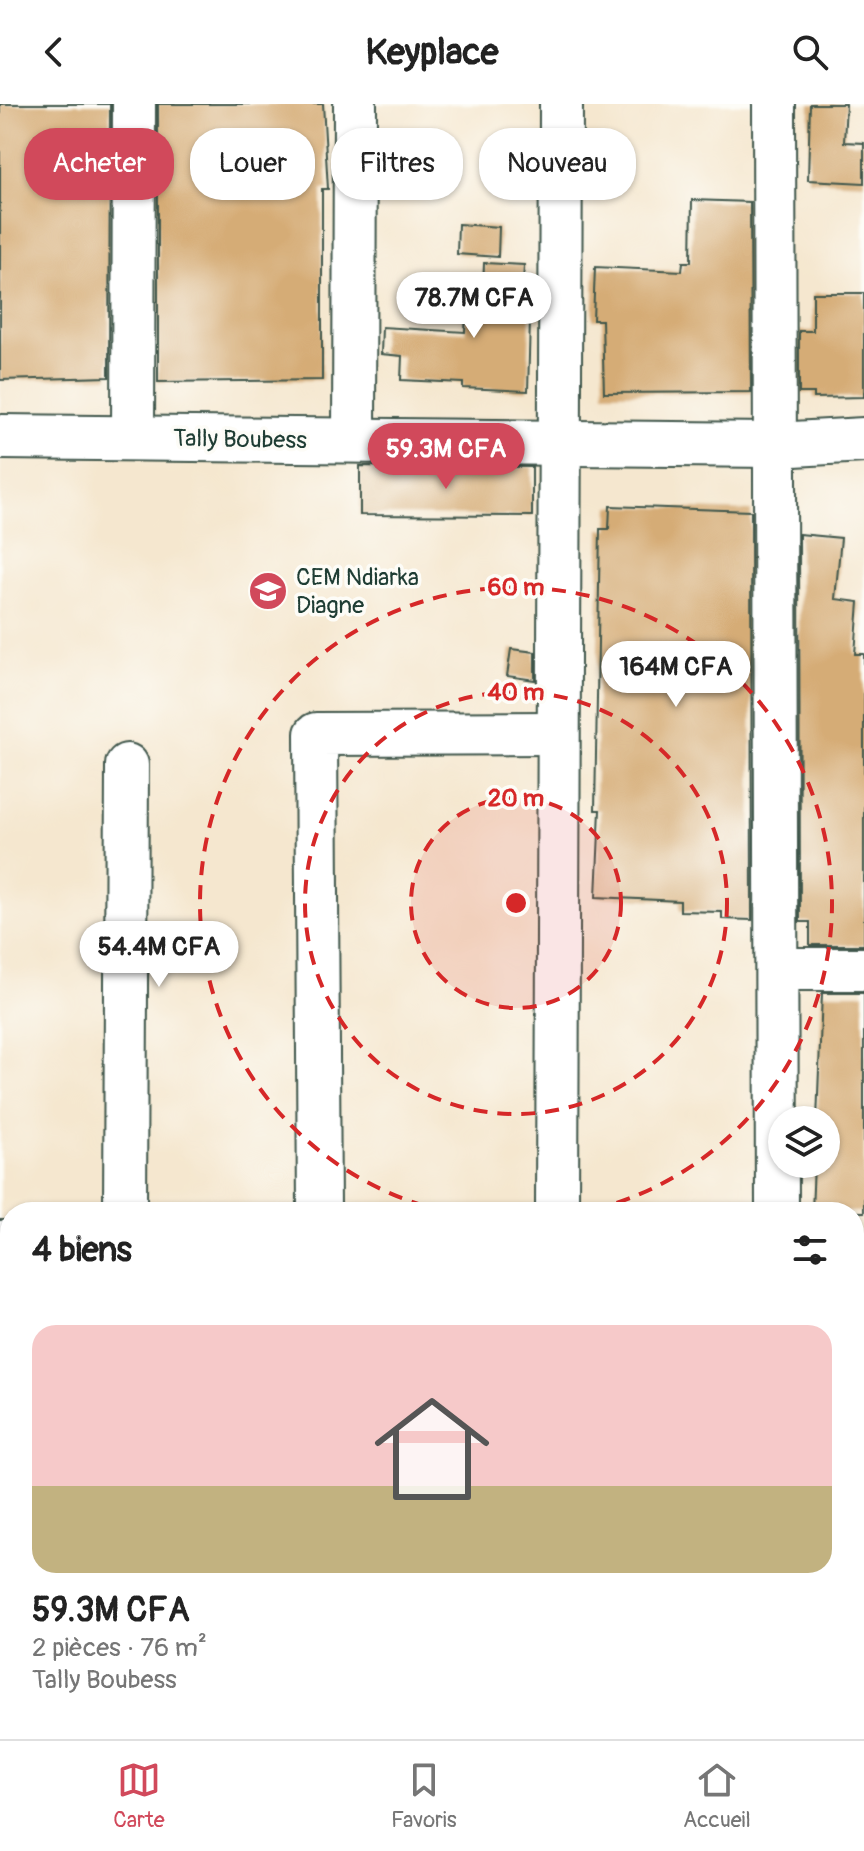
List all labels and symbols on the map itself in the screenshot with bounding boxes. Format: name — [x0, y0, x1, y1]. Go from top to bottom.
pin: 78.7M CFA — [382, 272, 566, 340]
pin: 59.3M CFA — [354, 423, 538, 491]
street label: Tally Boubess — [173, 424, 307, 455]
place label: CEM Ndiarka Diagne — [296, 563, 419, 620]
school or university icon: CEM Ndiarka Diagne — [247, 570, 289, 612]
text: 60 m — [488, 573, 544, 602]
pin: 164M CFA — [593, 641, 759, 709]
text: 40 m — [488, 678, 544, 707]
text: 20 m — [488, 784, 544, 813]
centre of rings — [502, 889, 530, 917]
pin: 54.4M CFA — [67, 921, 251, 989]

